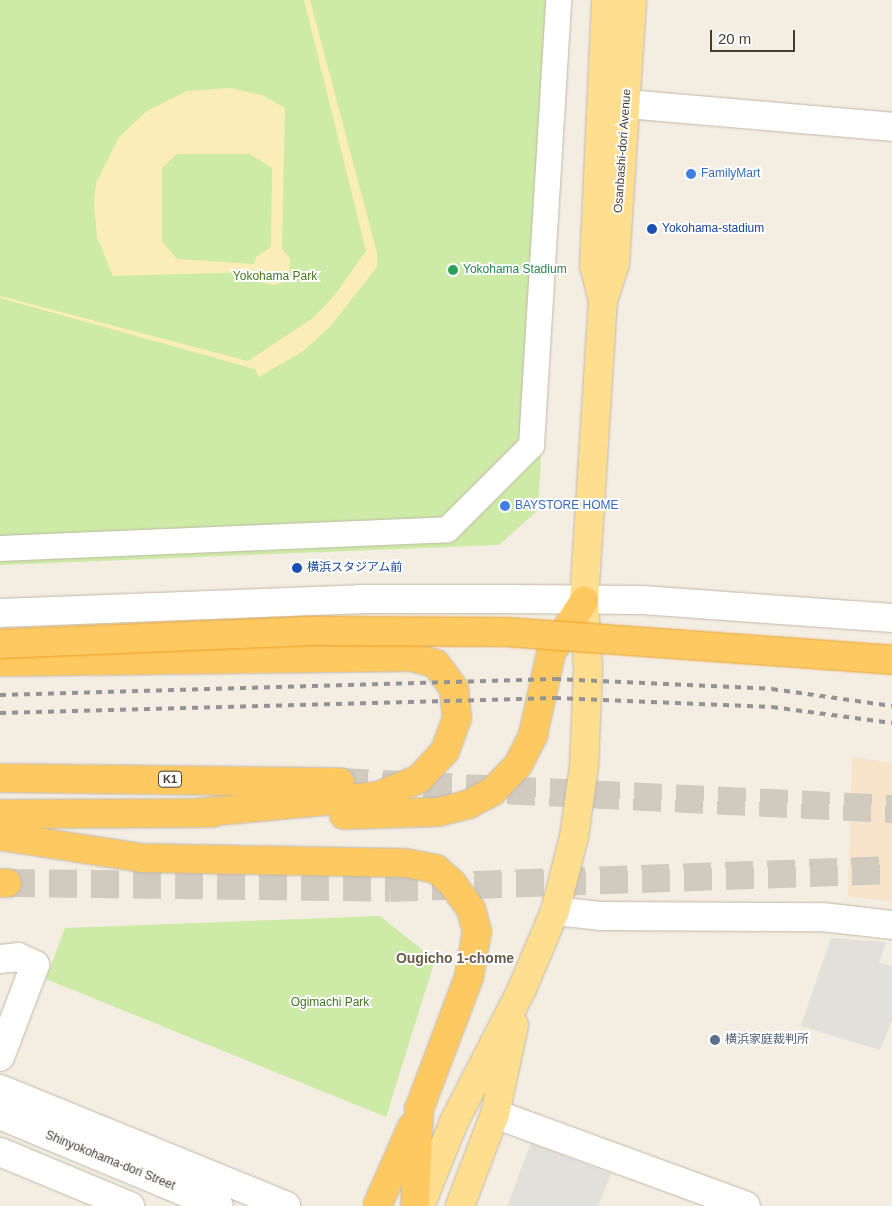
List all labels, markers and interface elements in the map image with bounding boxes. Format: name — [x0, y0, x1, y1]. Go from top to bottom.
scale bar — [712, 20, 797, 52]
text: 20 m — [718, 30, 751, 47]
street label: Osanbashi-dori Avenue — [611, 88, 635, 214]
place label: FamilyMart — [701, 167, 760, 181]
marker: FamilyMart — [685, 168, 697, 180]
place label: Yokohama-stadium — [662, 222, 764, 236]
marker: Yokohama-stadium — [646, 223, 658, 235]
place label: Yokohama Stadium — [463, 263, 567, 277]
marker: Yokohama Stadium — [447, 264, 459, 276]
park label: Yokohama Park — [233, 270, 317, 284]
place label: BAYSTORE HOME — [515, 499, 619, 513]
marker: BAYSTORE HOME — [499, 500, 511, 512]
place label: 横浜スタジアム前 — [307, 561, 403, 575]
marker: 横浜スタジアム前 — [291, 562, 303, 574]
road number: K1 — [158, 771, 182, 788]
district label: Ougicho 1-chome — [396, 950, 514, 966]
park label: Ogimachi Park — [291, 996, 369, 1010]
place label: 横浜家庭裁判所 — [725, 1033, 809, 1047]
marker: 横浜家庭裁判所 — [709, 1034, 721, 1046]
street label: Shinyokohama-dori Street — [43, 1128, 177, 1194]

